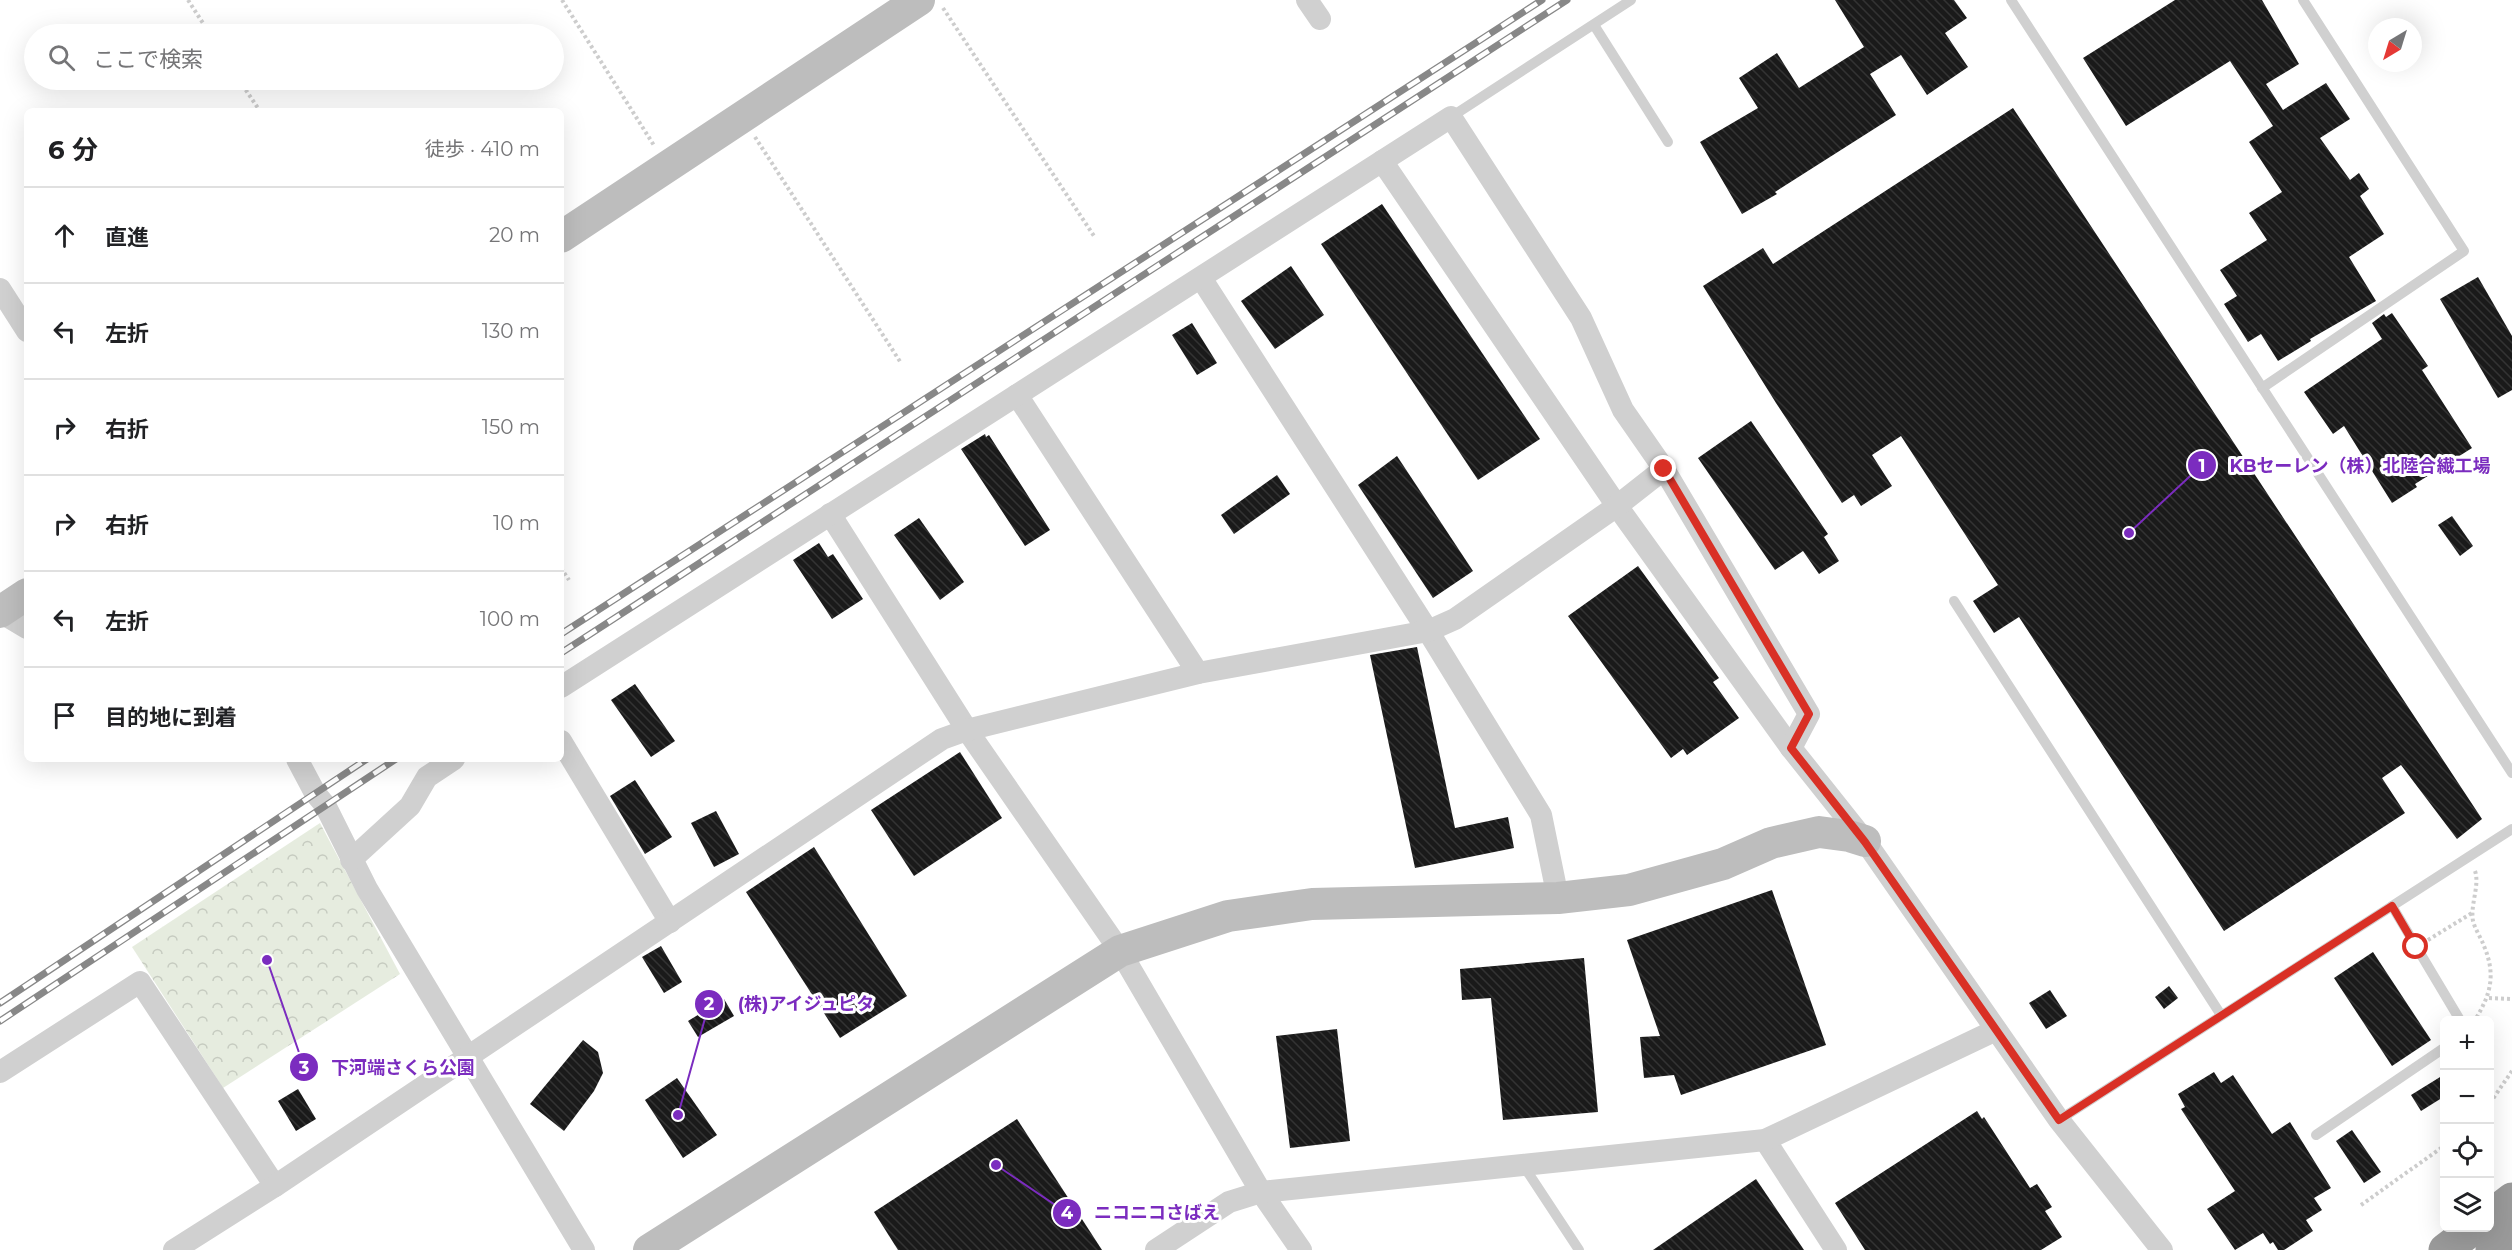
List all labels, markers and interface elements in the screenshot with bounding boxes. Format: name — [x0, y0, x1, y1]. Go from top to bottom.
north arrow — [2368, 18, 2422, 72]
search box — [24, 24, 564, 90]
icon: search — [45, 41, 78, 74]
text: ここで検索 — [93, 46, 203, 73]
text: 6 分 — [48, 134, 98, 166]
text: 徒歩 · 410 m — [425, 137, 540, 161]
icon: ahead — [48, 219, 81, 252]
text: 20 m — [489, 223, 540, 247]
text: 直進 — [105, 224, 149, 251]
icon: left — [48, 315, 81, 348]
text: 130 m — [482, 319, 540, 343]
text: 左折 — [105, 320, 149, 347]
icon: right — [48, 411, 81, 444]
text: 150 m — [482, 415, 540, 439]
text: 右折 — [105, 416, 149, 443]
callout: KBセーレン（株）北陸合繊工場 — [2187, 447, 2502, 483]
route end — [1650, 455, 1676, 481]
text: 1 — [2198, 455, 2206, 477]
text: KBセーレン（株）北陸合繊工場 — [2229, 455, 2491, 477]
icon: right — [48, 507, 81, 540]
text: 10 m — [493, 511, 540, 535]
text: 右折 — [105, 512, 149, 539]
icon: left — [48, 603, 81, 636]
text: 100 m — [480, 607, 540, 631]
text: 左折 — [105, 608, 149, 635]
icon: arrive — [48, 699, 81, 732]
text: 目的地に到着 — [105, 704, 237, 731]
route start — [2402, 933, 2428, 959]
callout: (株)アイジュピタ — [694, 986, 887, 1022]
text: 2 — [704, 993, 715, 1015]
text: (株)アイジュピタ — [738, 993, 874, 1015]
map controls — [2440, 1016, 2494, 1232]
button: + — [2440, 1016, 2494, 1070]
callout: 下河端さくら公園 — [289, 1049, 487, 1085]
text: 3 — [298, 1057, 310, 1079]
text: 下河端さくら公園 — [331, 1057, 475, 1079]
button: − — [2440, 1070, 2494, 1124]
button: locate — [2440, 1124, 2494, 1178]
button: layers — [2440, 1178, 2494, 1232]
callout: ニコニコさばえ — [1052, 1195, 1232, 1231]
text: 4 — [1061, 1202, 1074, 1224]
text: ニコニコさばえ — [1094, 1202, 1220, 1224]

